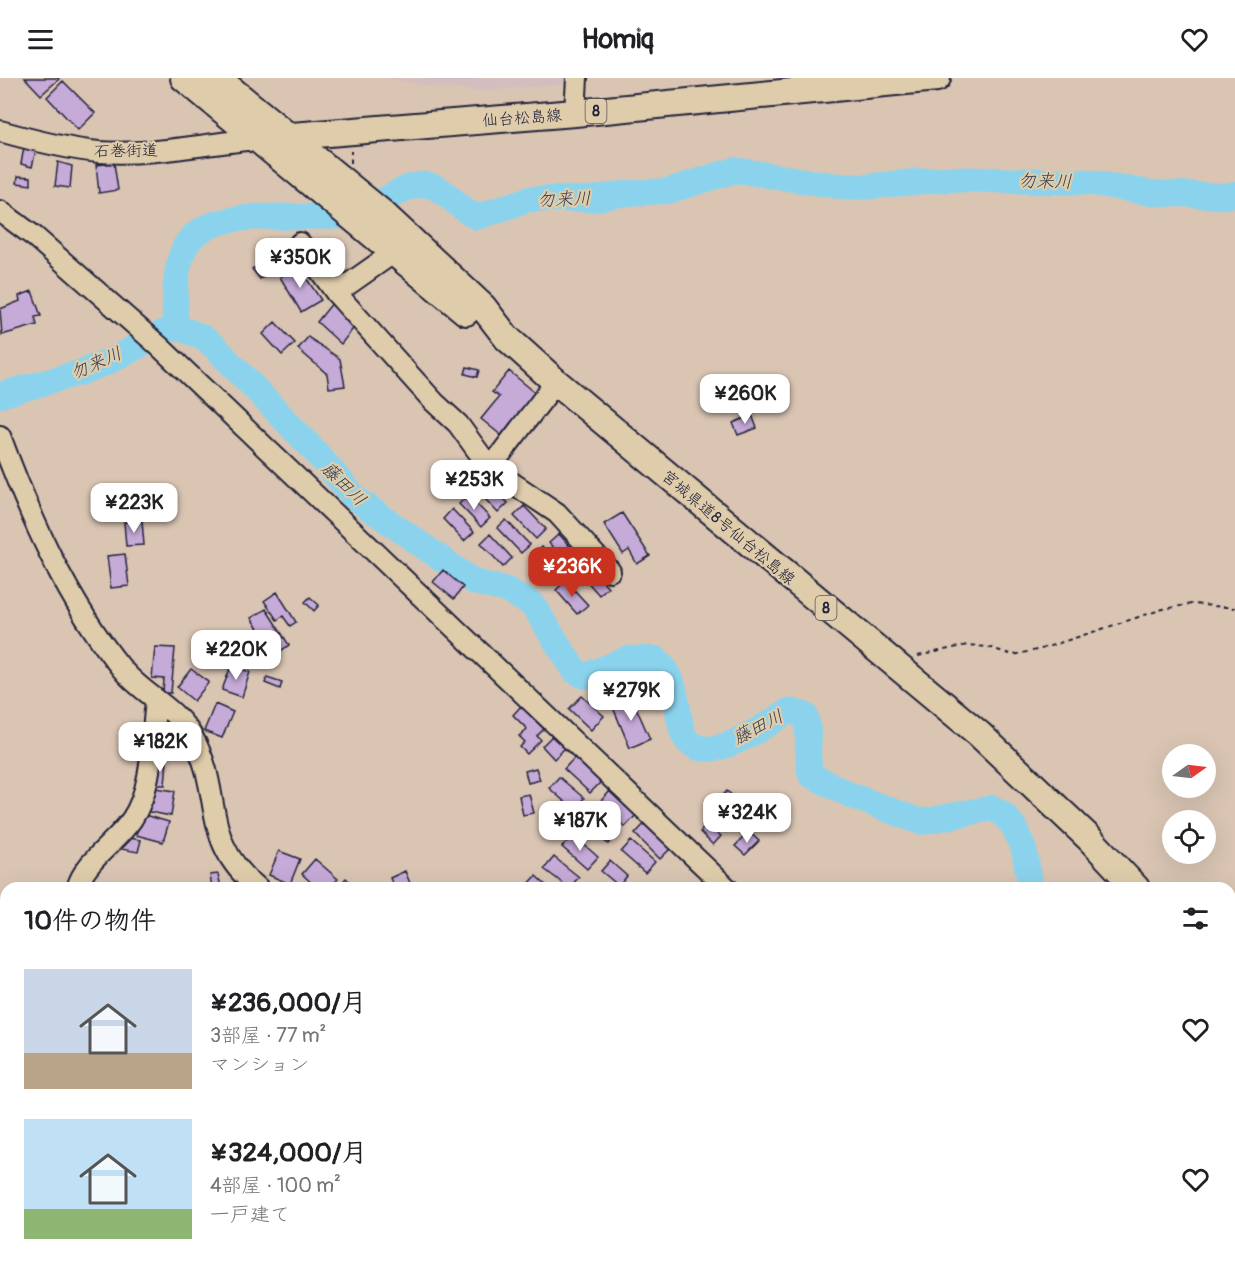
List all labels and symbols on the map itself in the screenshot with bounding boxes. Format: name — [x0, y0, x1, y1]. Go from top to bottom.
road number: 8 — [586, 99, 606, 123]
street label: 仙台松島線 — [481, 105, 563, 131]
street label: 石巻街道 — [94, 140, 158, 162]
water label: 勿来川 — [1018, 170, 1072, 193]
water label: 勿来川 — [537, 187, 591, 212]
pin: ¥350K — [258, 238, 342, 289]
water label: 勿来川 — [67, 342, 126, 385]
pin: ¥260K — [703, 374, 787, 425]
water label: 藤田川 — [316, 457, 371, 511]
pin: ¥253K — [432, 460, 516, 511]
street label: 宮城県道8号仙台松島線 — [658, 466, 799, 589]
pin: ¥223K — [92, 483, 176, 534]
pin: ¥236K — [530, 547, 614, 598]
road number: 8 — [816, 596, 836, 620]
pin: ¥220K — [194, 630, 278, 681]
pin: ¥279K — [589, 671, 673, 722]
water label: 藤田川 — [729, 705, 788, 750]
pin: ¥182K — [118, 722, 202, 773]
north arrow — [1162, 744, 1216, 798]
pin: ¥324K — [705, 793, 789, 844]
pin: ¥187K — [538, 801, 622, 852]

